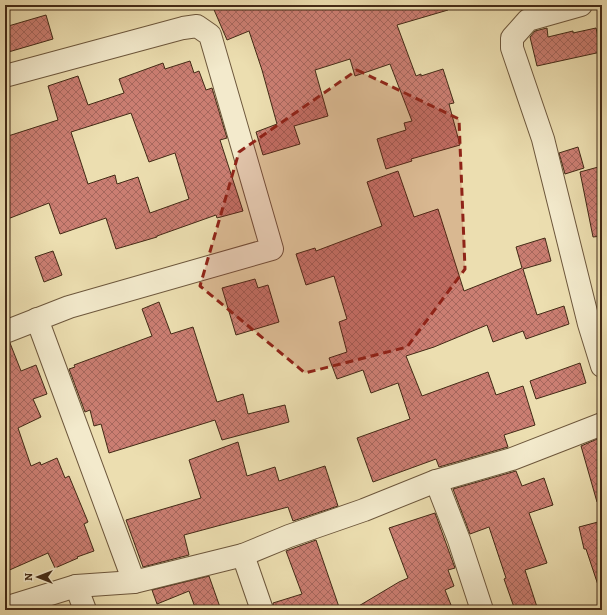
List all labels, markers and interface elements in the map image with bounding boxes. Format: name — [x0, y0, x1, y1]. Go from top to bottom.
north arrow — [18, 557, 58, 597]
text: N — [21, 573, 36, 581]

